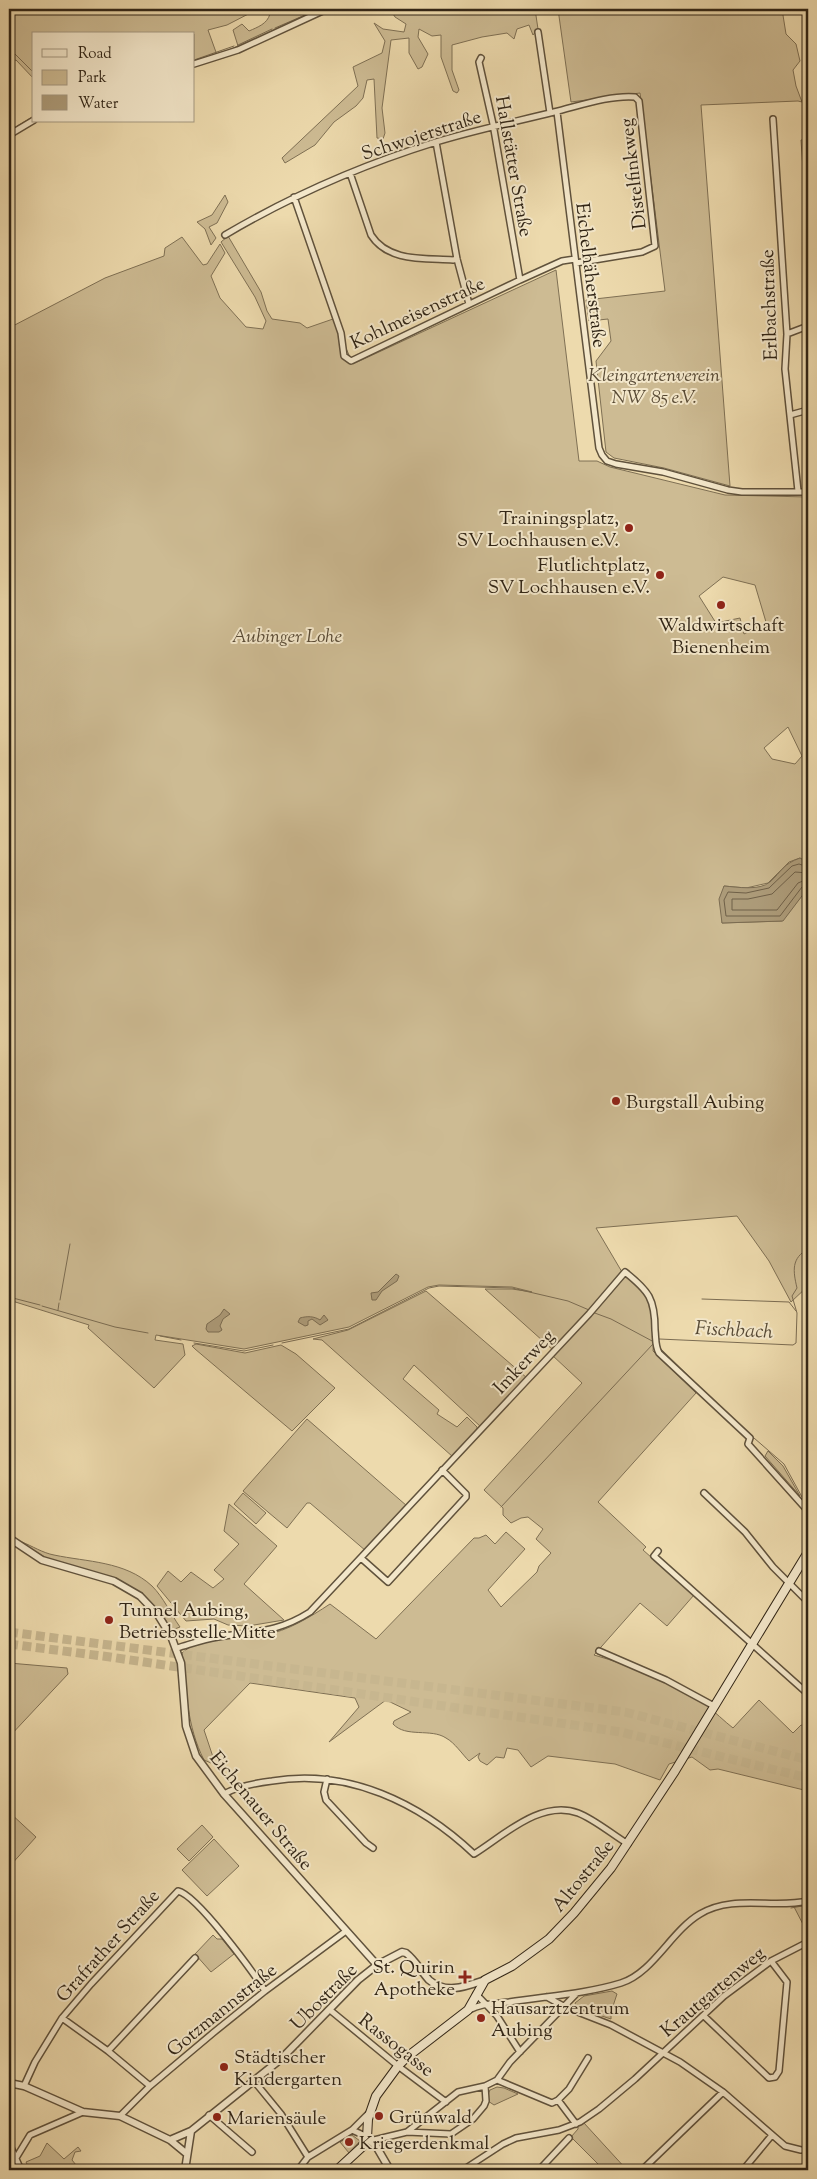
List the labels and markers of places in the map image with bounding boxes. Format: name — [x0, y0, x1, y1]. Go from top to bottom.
place label: Trainingsplatz, SV Lochhausen e.V. — [457, 506, 619, 555]
marker: Trainingsplatz, SV Lochhausen e.V. — [623, 522, 635, 534]
place label: Flutlichtplatz, SV Lochhausen e.V. — [488, 553, 650, 602]
marker: Flutlichtplatz, SV Lochhausen e.V. — [654, 569, 666, 581]
marker: Waldwirtschaft Bienenheim — [715, 599, 727, 611]
place label: Waldwirtschaft Bienenheim — [658, 613, 785, 662]
place label: Burgstall Aubing — [626, 1090, 764, 1117]
marker: Burgstall Aubing — [610, 1095, 622, 1107]
place label: Tunnel Aubing, Betriebsstelle Mitte — [119, 1598, 276, 1647]
marker: Tunnel Aubing, Betriebsstelle Mitte — [103, 1614, 115, 1626]
place label: St. Quirin Apotheke — [372, 1955, 455, 2004]
marker: St. Quirin Apotheke — [459, 1971, 471, 1983]
place label: Hausarztzentrum Aubing — [491, 1996, 630, 2045]
marker: Hausarztzentrum Aubing — [475, 2012, 487, 2024]
place label: Städtischer Kindergarten — [234, 2045, 342, 2094]
marker: Städtischer Kindergarten — [218, 2061, 230, 2073]
place label: Grünwald — [389, 2105, 472, 2132]
place label: Mariensäule — [227, 2106, 326, 2133]
marker: Grünwald — [373, 2110, 385, 2122]
marker: Mariensäule — [211, 2111, 223, 2123]
place label: Kriegerdenkmal — [359, 2131, 490, 2158]
marker: Kriegerdenkmal — [343, 2136, 355, 2148]

